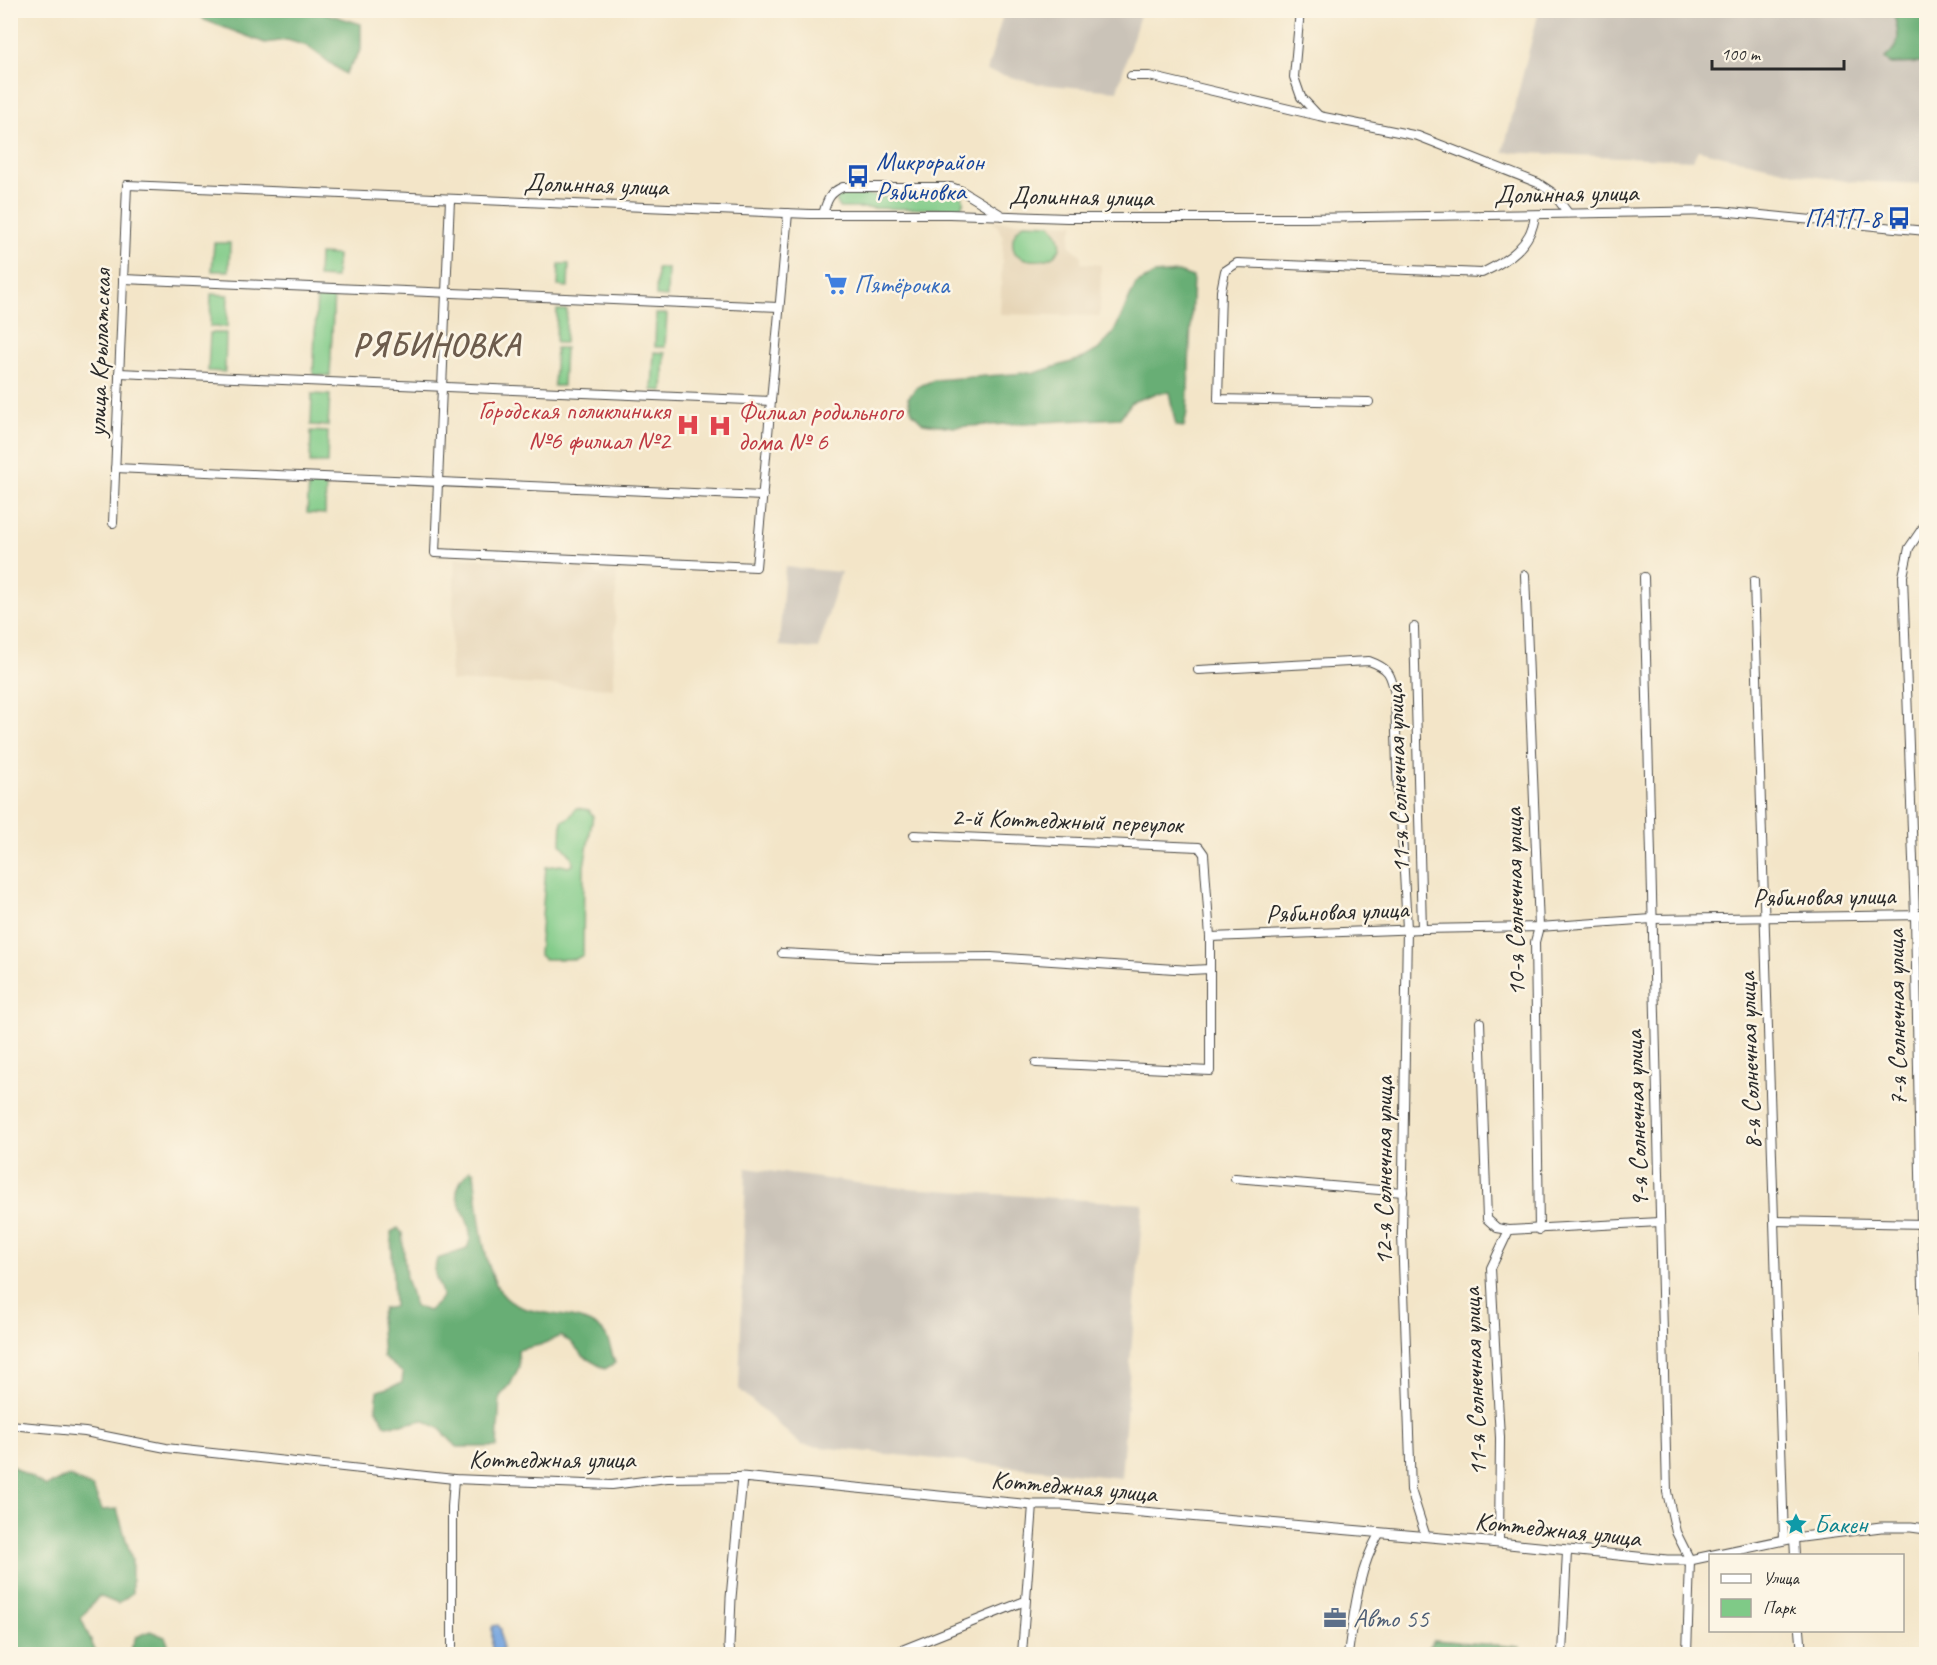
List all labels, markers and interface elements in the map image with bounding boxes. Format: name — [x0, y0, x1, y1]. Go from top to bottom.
scale bar — [1712, 33, 1844, 71]
text: 100 m — [1721, 43, 1762, 65]
place label: Микрорайон Рябиновка — [876, 145, 985, 208]
bus stop icon: Микрорайон Рябиновка — [845, 163, 871, 189]
street label: Долинная улица — [523, 165, 670, 204]
street label: Долинная улица — [1494, 176, 1640, 211]
street label: Долинная улица — [1009, 179, 1155, 214]
place label: ПАТП-8 — [1804, 202, 1883, 235]
bus stop icon: ПАТП-8 — [1886, 205, 1912, 231]
street label: улица Крылатская — [80, 266, 119, 439]
place label: Пятёрочка — [854, 268, 951, 301]
supermarket icon: Пятёрочка — [823, 271, 849, 297]
district label: РЯБИНОВКА — [353, 324, 522, 365]
place label: Городская поликлиникя №6 филиал №2 — [478, 394, 672, 457]
place label: Филиал родильного дома № 6 — [738, 395, 905, 458]
hospital icon: Городская поликлиникя №6 филиал №2 — [675, 412, 701, 438]
hospital icon: Филиал родильного дома № 6 — [707, 413, 733, 439]
street label: 11-я Солнечная улица — [1378, 683, 1417, 874]
street label: 2-й Коттеджный переулок — [951, 800, 1186, 841]
street label: 10-я Солнечная улица — [1496, 806, 1533, 997]
street label: Рябиновая улица — [1752, 879, 1897, 914]
street label: Рябиновая улица — [1265, 892, 1410, 930]
street label: 7-я Солнечная улица — [1878, 928, 1915, 1107]
street label: 8-я Солнечная улица — [1730, 970, 1769, 1150]
street label: 9-я Солнечная улица — [1617, 1028, 1656, 1208]
street label: 12-я Солнечная улица — [1367, 1075, 1400, 1265]
street label: 11-я Солнечная улица — [1455, 1286, 1494, 1477]
street label: Коттеджная улица — [469, 1443, 637, 1476]
street label: Коттеджная улица — [990, 1463, 1160, 1510]
street label: Коттеджная улица — [1474, 1504, 1644, 1555]
place label: Бакен — [1814, 1508, 1869, 1541]
place icon: Бакен — [1783, 1511, 1809, 1537]
legend — [1709, 1554, 1904, 1632]
text: Улица — [1763, 1567, 1800, 1589]
text: Парк — [1763, 1597, 1797, 1619]
place label: Авто 55 — [1353, 1602, 1430, 1635]
office icon: Авто 55 — [1322, 1605, 1348, 1631]

